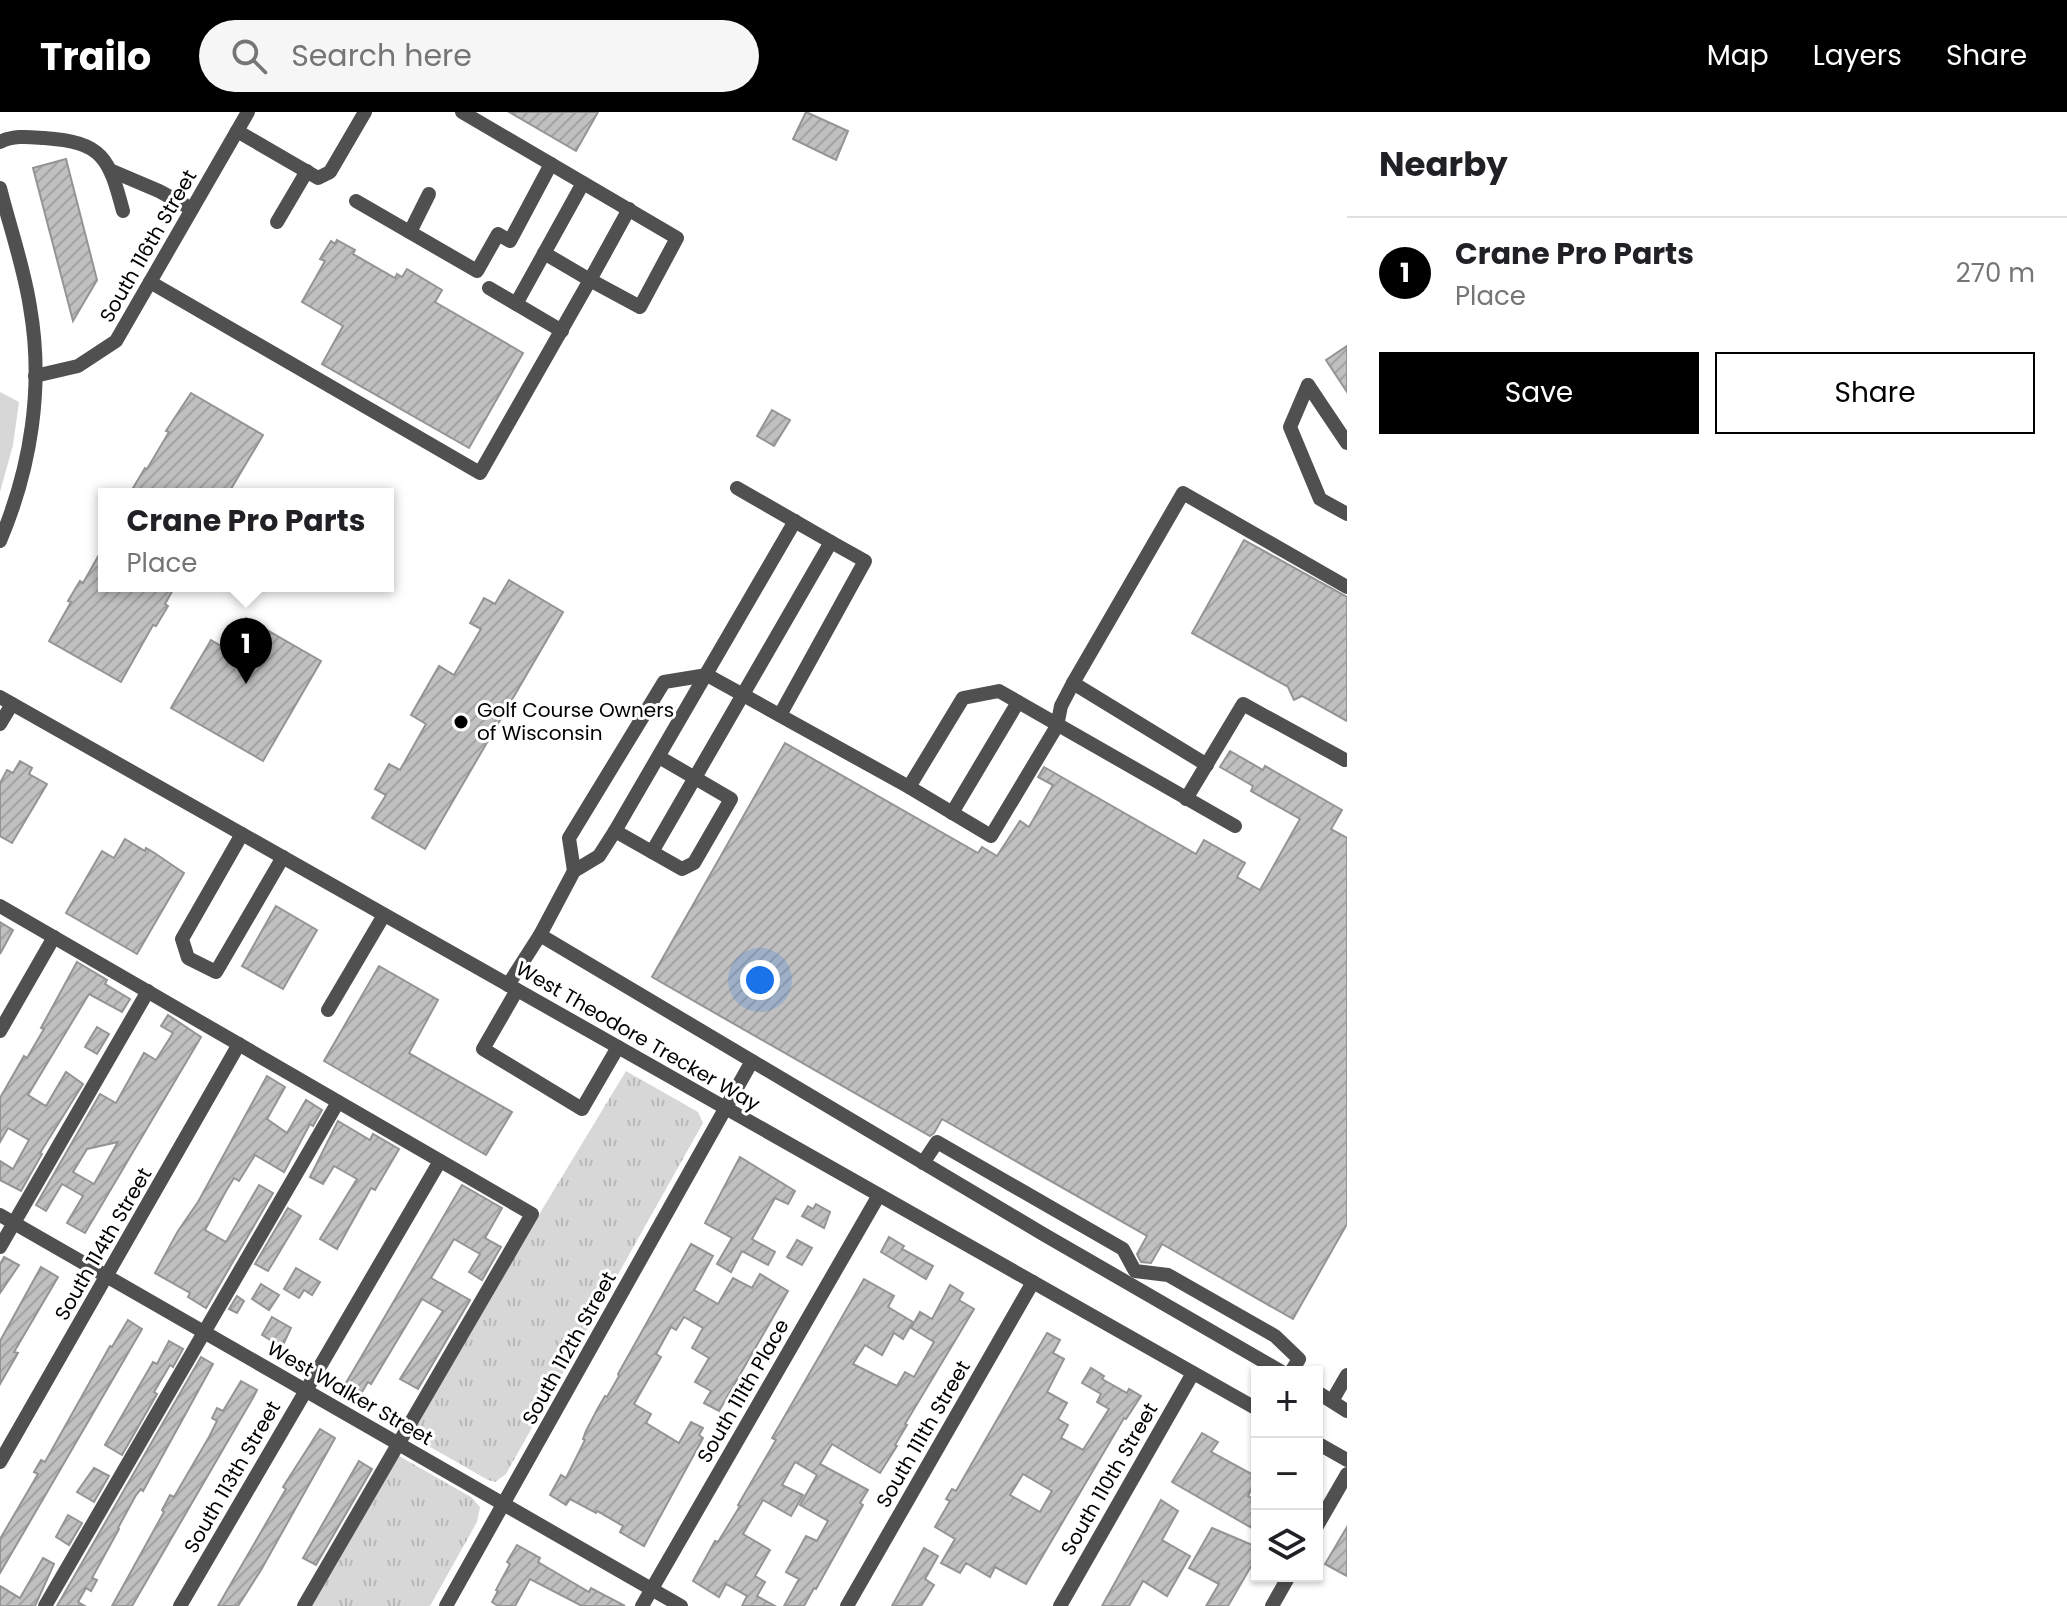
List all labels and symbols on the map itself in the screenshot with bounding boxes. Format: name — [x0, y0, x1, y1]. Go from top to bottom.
street label: South 116th Street — [93, 164, 203, 328]
pin: 1 — [220, 618, 272, 684]
place label: Golf Course Owners of Wisconsin — [477, 696, 674, 747]
marker: Golf Course Owners of Wisconsin — [452, 713, 470, 731]
street label: West Theodore Trecker Way — [511, 954, 765, 1118]
your location — [740, 960, 780, 1000]
street label: South 114th Street — [48, 1162, 158, 1326]
street label: South 112th Street — [515, 1266, 623, 1430]
street label: South 111th Place — [690, 1314, 796, 1468]
street label: West Walker Street — [262, 1334, 438, 1452]
street label: South 111th Street — [869, 1355, 977, 1513]
street label: South 113th Street — [177, 1396, 287, 1558]
street label: South 110th Street — [1054, 1397, 1164, 1561]

